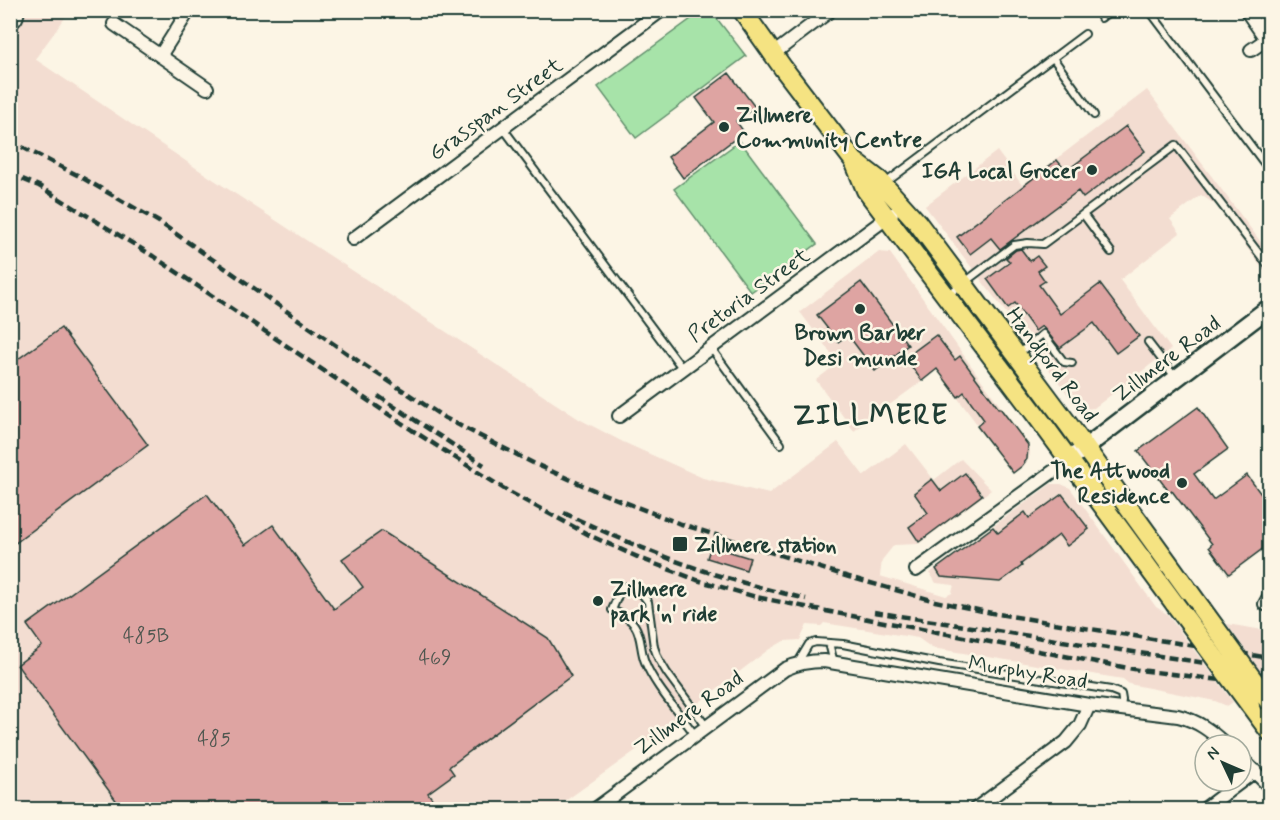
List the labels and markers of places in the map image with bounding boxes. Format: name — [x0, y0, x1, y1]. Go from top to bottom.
place label: Zillmere Community Centre — [736, 102, 922, 155]
marker: Zillmere Community Centre — [717, 120, 731, 134]
place label: IGA Local Grocer — [922, 158, 1081, 186]
marker: IGA Local Grocer — [1085, 163, 1099, 177]
marker: Brown Barber Desi munde — [853, 302, 867, 316]
place label: Brown Barber Desi munde — [795, 320, 926, 373]
place label: The Attwood Residence — [1050, 458, 1170, 511]
marker: The Attwood Residence — [1175, 476, 1189, 490]
place label: Zillmere station — [694, 532, 837, 560]
marker: Zillmere station — [671, 535, 689, 553]
place label: Zillmere park 'n' ride — [610, 576, 717, 629]
marker: Zillmere park 'n' ride — [591, 594, 605, 608]

